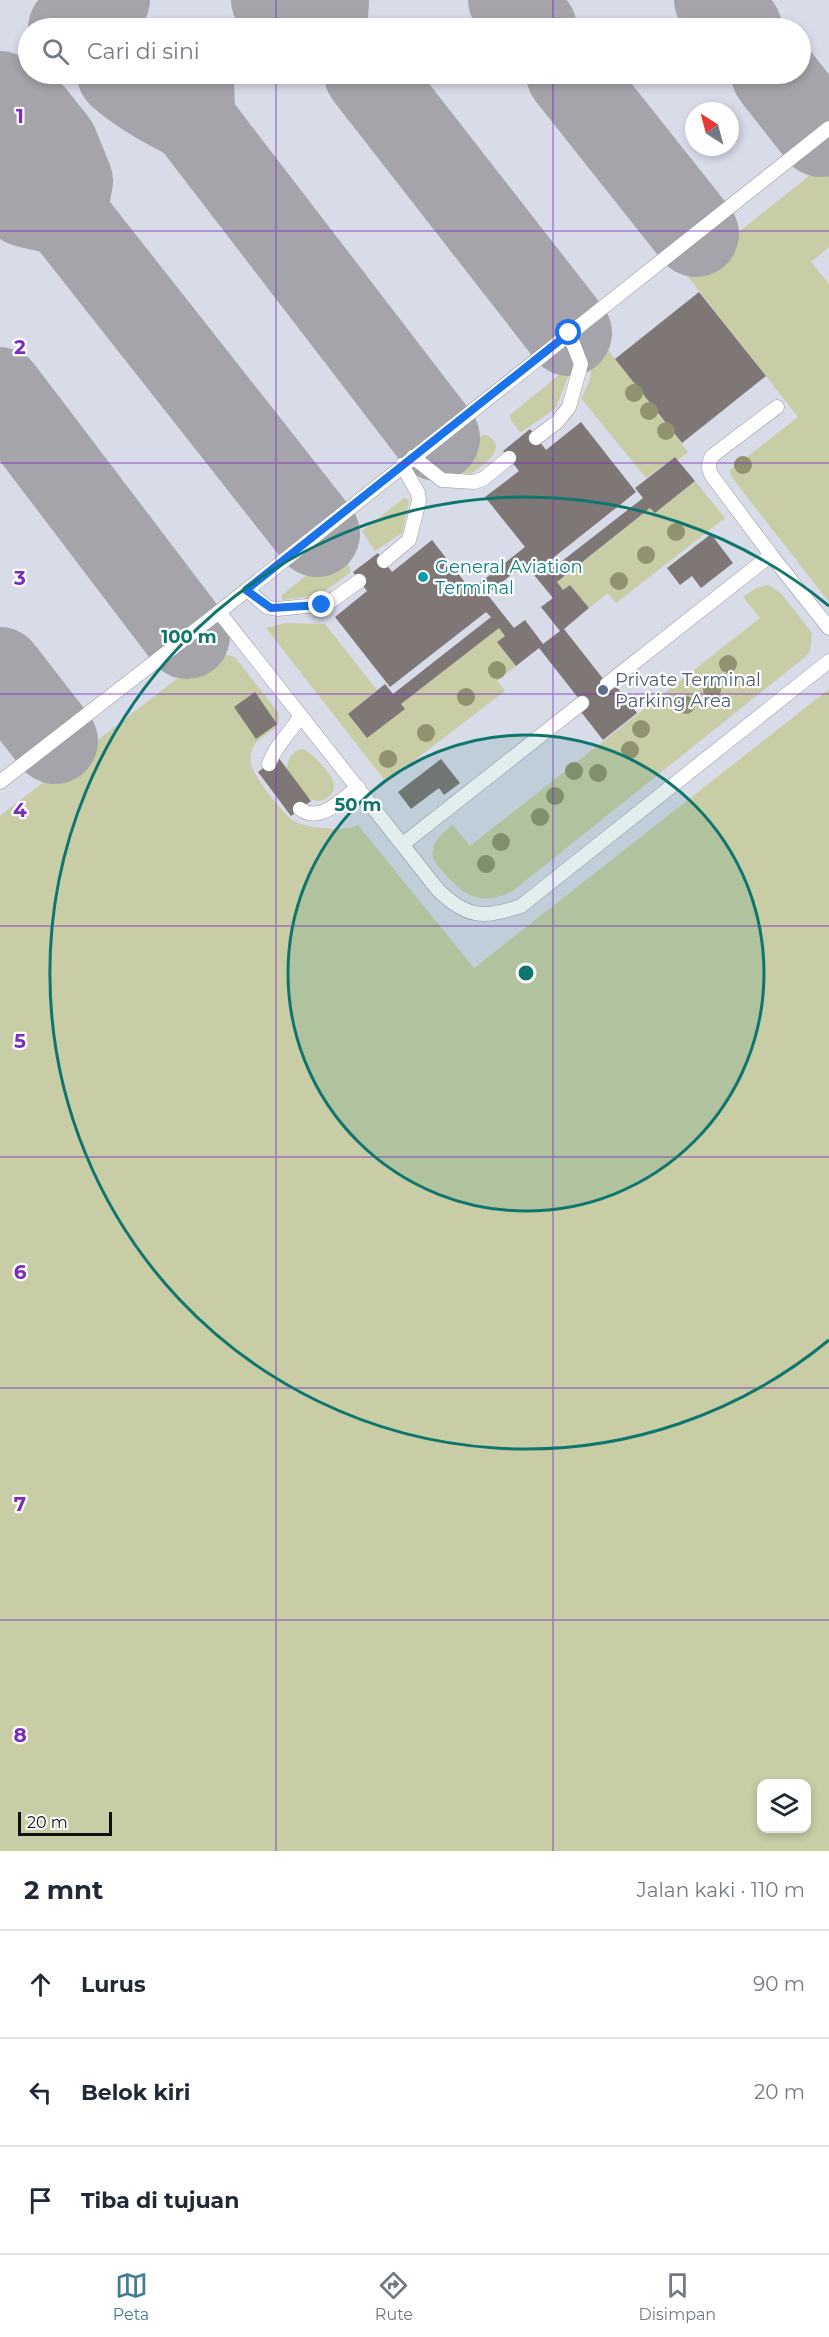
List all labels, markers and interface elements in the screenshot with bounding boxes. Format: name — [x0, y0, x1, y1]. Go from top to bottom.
search box — [18, 18, 811, 84]
icon: search — [39, 35, 72, 68]
text: Cari di sini — [87, 38, 200, 65]
north arrow — [685, 102, 739, 156]
text: 1 — [16, 104, 24, 128]
route start — [555, 319, 581, 345]
text: 2 — [14, 335, 26, 359]
place label: General Aviation Terminal — [435, 556, 583, 599]
text: 3 — [13, 566, 26, 590]
marker: General Aviation Terminal — [416, 570, 430, 584]
route end — [308, 591, 334, 617]
text: 100 m — [161, 626, 217, 648]
place label: Private Terminal Parking Area — [615, 669, 761, 712]
marker: Private Terminal Parking Area — [596, 683, 610, 697]
text: 50 m — [335, 794, 381, 816]
text: 4 — [13, 798, 27, 822]
centre of rings — [516, 963, 536, 983]
text: 5 — [14, 1029, 26, 1053]
text: 6 — [14, 1260, 27, 1284]
text: 7 — [14, 1492, 26, 1516]
text: 8 — [13, 1723, 27, 1747]
map controls — [757, 1779, 811, 1833]
button: layers — [757, 1779, 811, 1833]
scale bar — [18, 1809, 112, 1836]
text: 20 m — [27, 1813, 68, 1832]
text: 2 mnt — [24, 1874, 103, 1906]
text: Jalan kaki · 110 m — [637, 1878, 805, 1902]
icon: ahead — [24, 1968, 57, 2001]
text: Lurus — [81, 1971, 146, 1998]
text: 90 m — [753, 1972, 805, 1996]
icon: left — [24, 2076, 57, 2109]
text: Belok kiri — [81, 2079, 190, 2106]
text: 20 m — [754, 2080, 805, 2104]
icon: arrive — [24, 2184, 57, 2217]
text: Tiba di tujuan — [81, 2187, 239, 2214]
tab: Peta — [113, 2269, 149, 2324]
tab: Rute — [375, 2269, 413, 2324]
tab: Disimpan — [639, 2269, 716, 2324]

